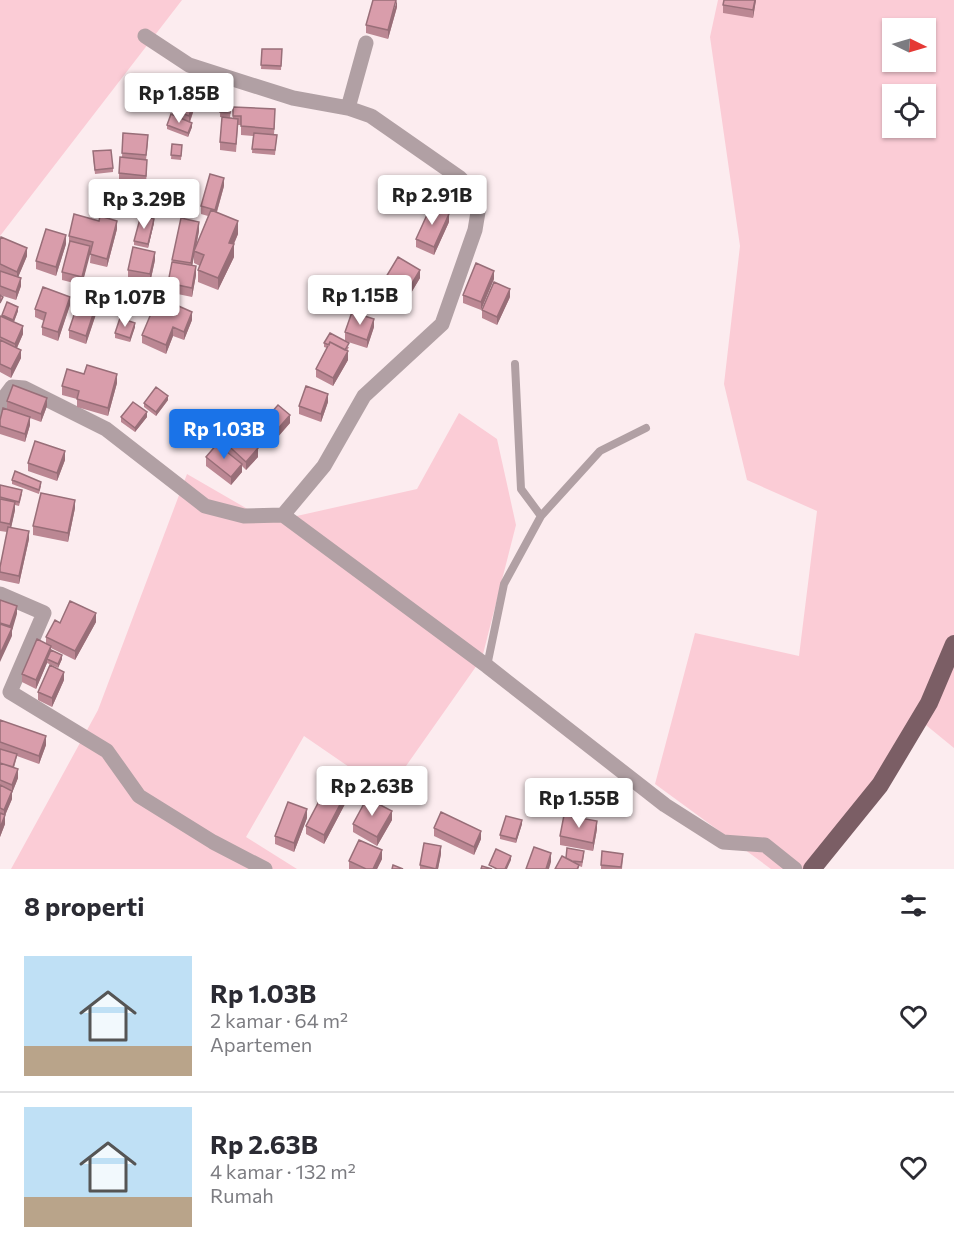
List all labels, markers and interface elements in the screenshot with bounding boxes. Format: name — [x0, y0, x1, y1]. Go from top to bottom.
north arrow — [882, 18, 936, 72]
map controls — [882, 18, 936, 138]
pin: Rp 1.85B — [117, 73, 241, 124]
text: Rp 1.85B — [139, 80, 219, 104]
button: locate — [882, 84, 936, 138]
pin: Rp 2.91B — [370, 175, 494, 226]
pin: Rp 3.29B — [82, 179, 206, 230]
text: Rp 2.91B — [392, 182, 472, 206]
text: Rp 3.29B — [103, 186, 186, 210]
pin: Rp 1.15B — [298, 275, 422, 326]
pin: Rp 1.07B — [63, 277, 187, 328]
text: Rp 1.15B — [322, 282, 398, 306]
text: Rp 1.07B — [85, 284, 165, 308]
pin: Rp 1.03B — [162, 409, 286, 460]
text: Rp 1.03B — [183, 416, 265, 440]
pin: Rp 2.63B — [310, 766, 434, 817]
text: Rp 2.63B — [331, 773, 414, 797]
pin: Rp 1.55B — [517, 778, 641, 829]
text: Rp 1.55B — [539, 785, 619, 809]
icon: filters — [897, 889, 930, 922]
text: 8 properti — [24, 890, 144, 921]
text: Rp 1.03B — [210, 977, 316, 1008]
icon: home — [72, 980, 144, 1052]
icon: heart — [897, 1000, 930, 1033]
text: 2 kamar · 64 m² — [210, 1008, 348, 1032]
text: Apartemen — [210, 1032, 312, 1056]
text: Rp 2.63B — [210, 1128, 318, 1159]
icon: home — [72, 1131, 144, 1203]
icon: heart — [897, 1151, 930, 1184]
text: 4 kamar · 132 m² — [210, 1159, 356, 1183]
text: Rumah — [210, 1183, 274, 1207]

